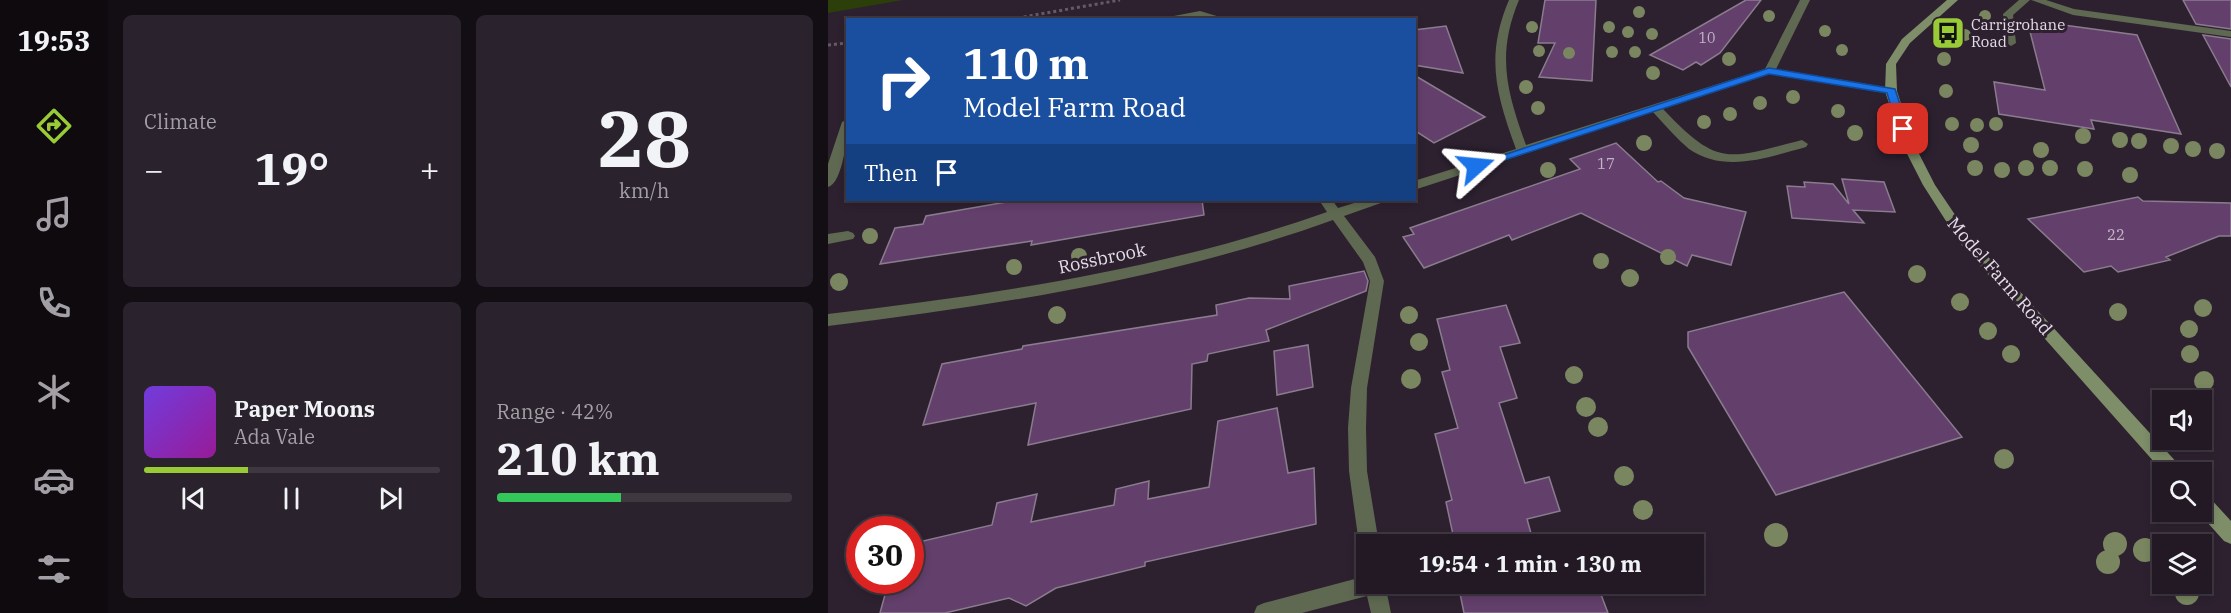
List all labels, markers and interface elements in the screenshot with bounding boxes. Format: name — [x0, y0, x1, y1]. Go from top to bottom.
bus stop icon: Carrigrohane Road — [1930, 15, 1966, 51]
place label: Carrigrohane Road — [1971, 15, 2065, 51]
text: 19:53 — [18, 23, 90, 58]
house number: 10 — [1699, 29, 1715, 47]
text: 110 m — [963, 36, 1089, 91]
icon: right — [864, 42, 942, 120]
text: 28 — [597, 87, 691, 188]
text: Model Farm Road — [963, 89, 1186, 124]
pin — [1877, 103, 1928, 154]
icon: directions — [33, 105, 75, 147]
text: Climate — [144, 108, 217, 135]
icon: arrive — [1886, 112, 1919, 145]
position arrow — [1444, 134, 1508, 198]
text: 19° — [254, 139, 329, 197]
text: − — [144, 148, 164, 191]
text: + — [420, 148, 440, 191]
house number: 17 — [1597, 154, 1615, 173]
icon: arrive — [930, 156, 963, 189]
text: Then — [864, 158, 918, 187]
text: km/h — [619, 177, 670, 204]
icon: music — [33, 193, 75, 235]
street label: Model Farm Road — [1943, 212, 2058, 340]
house number: 22 — [2107, 225, 2125, 244]
street label: Rossbrook — [1056, 237, 1148, 279]
icon: phone — [33, 282, 75, 324]
icon: climate — [33, 371, 75, 413]
map controls — [2152, 390, 2212, 594]
button: sound — [2152, 390, 2212, 450]
text: Paper Moons — [234, 394, 375, 423]
text: Range · 42% — [497, 398, 613, 425]
text: Ada Vale — [234, 423, 315, 450]
text: 210 km — [497, 429, 660, 487]
icon: car — [33, 459, 75, 501]
button: search — [2152, 462, 2212, 522]
icon: previous — [177, 482, 210, 515]
icon: pause — [275, 482, 308, 515]
icon: next — [374, 482, 407, 515]
speed limit sign: 30 — [846, 516, 924, 594]
button: layers — [2152, 534, 2212, 594]
icon: filters — [33, 548, 75, 590]
text: 19:54 · 1 min · 130 m — [1418, 549, 1642, 578]

